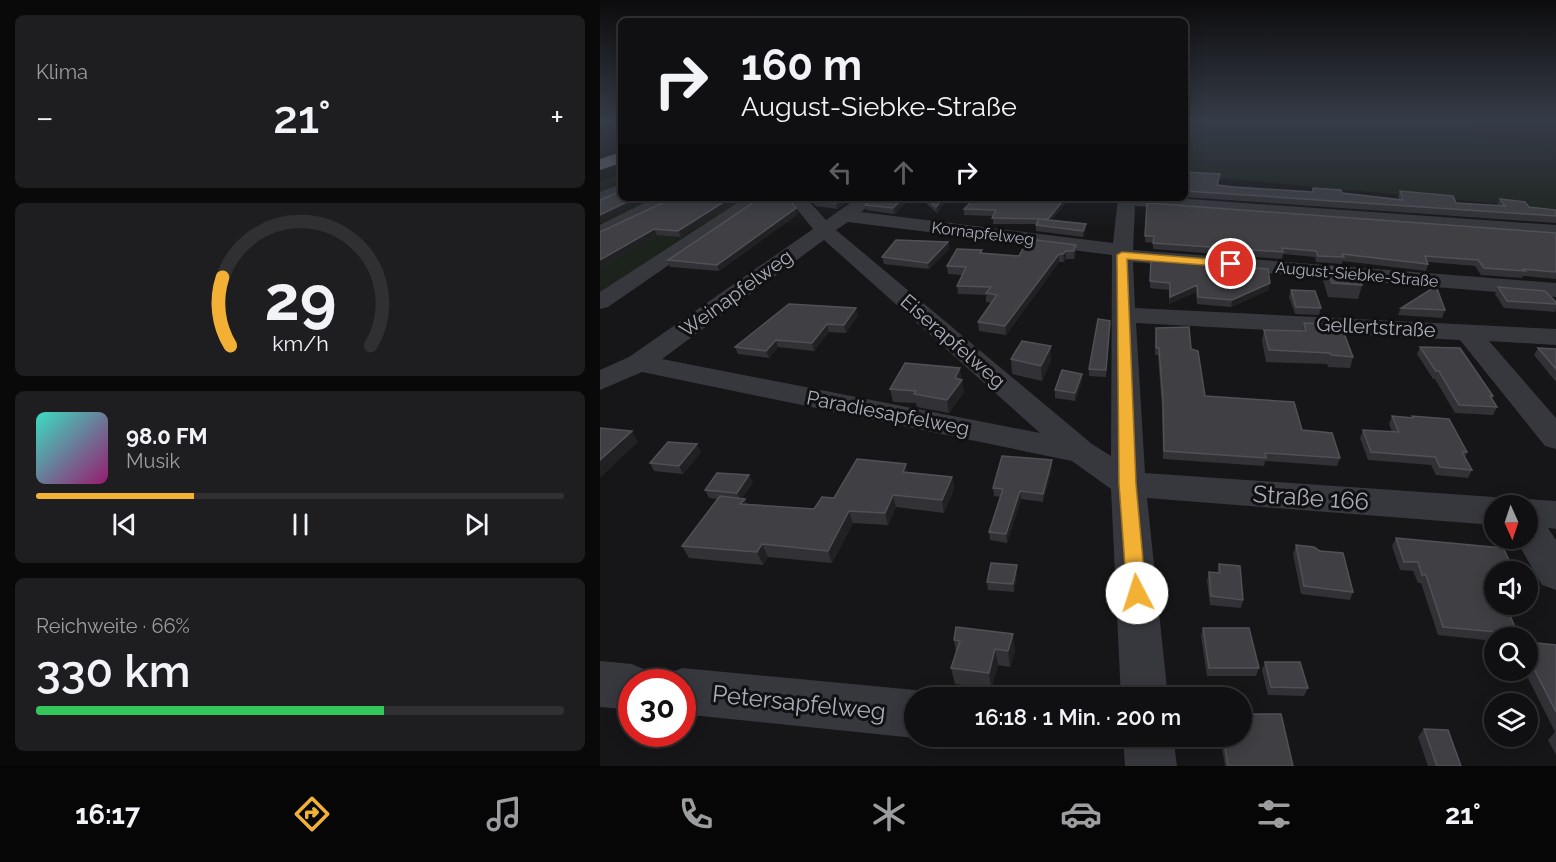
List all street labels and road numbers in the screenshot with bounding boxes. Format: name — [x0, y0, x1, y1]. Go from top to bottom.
street label: Kornapfelweg — [931, 218, 1035, 249]
street label: Weinapfelweg — [675, 244, 797, 342]
street label: August-Siebke-Straße — [1275, 258, 1439, 291]
street label: Eiserapfelweg — [896, 289, 1010, 393]
street label: Gellertstraße — [1316, 312, 1437, 342]
street label: Paradiesapfelweg — [804, 385, 972, 441]
street label: Straße 166 — [1252, 479, 1370, 516]
street label: Petersapfelweg — [711, 679, 887, 726]

